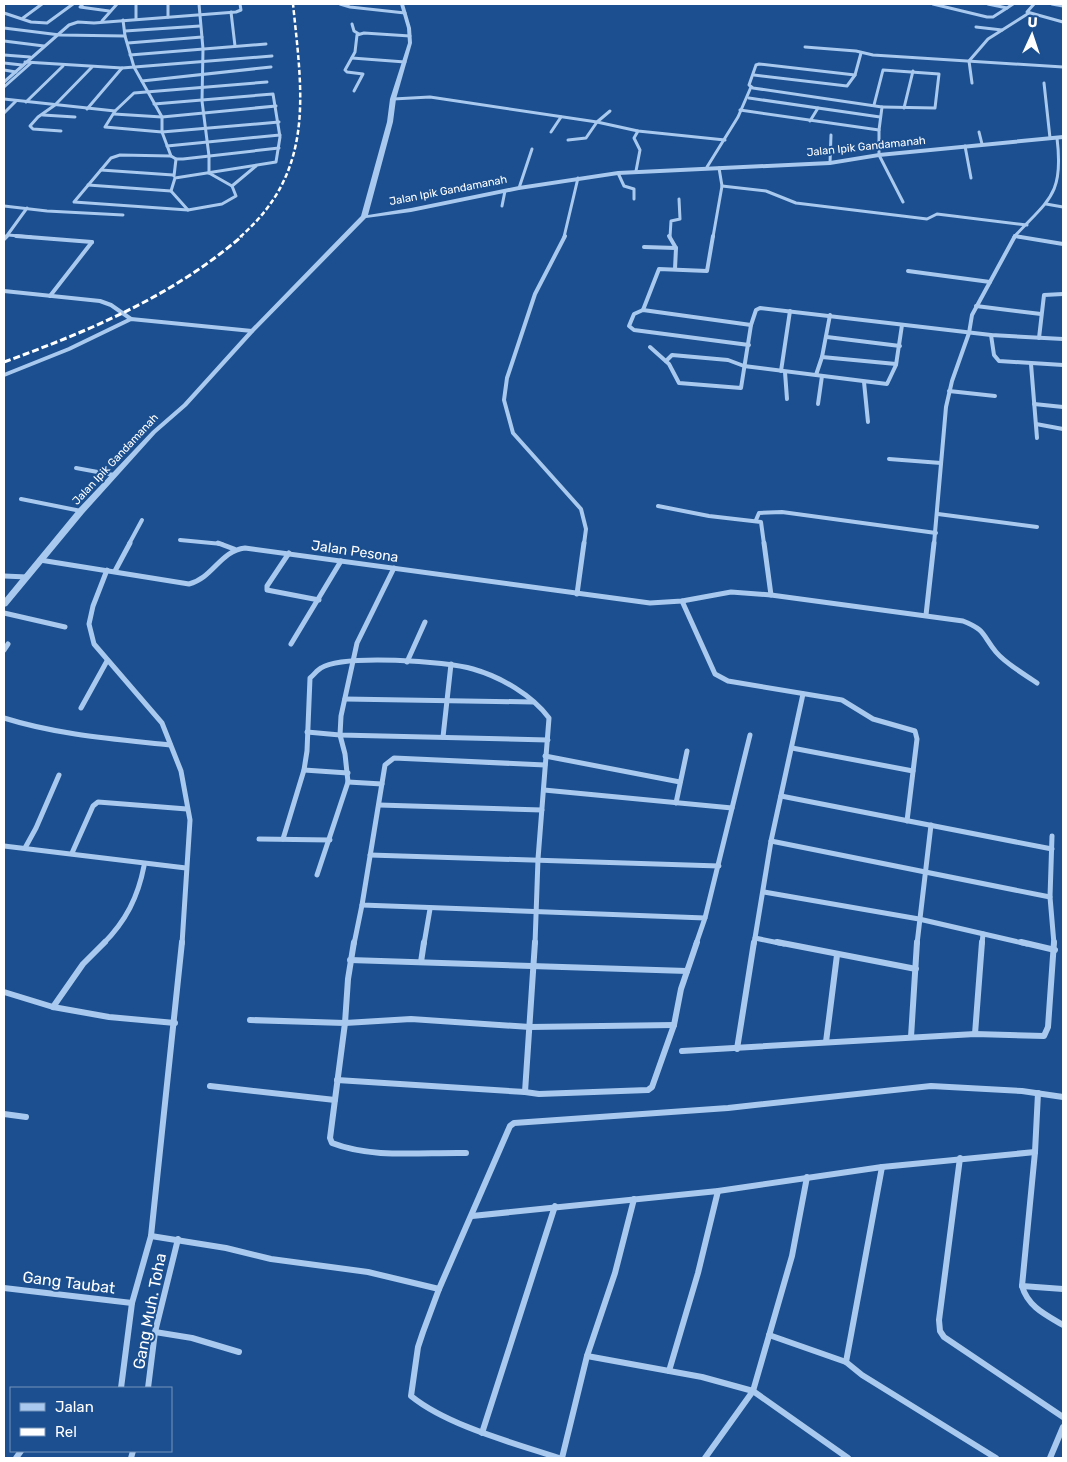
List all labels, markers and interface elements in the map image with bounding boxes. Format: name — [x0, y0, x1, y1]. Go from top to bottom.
north arrow — [1007, 10, 1057, 60]
text: U — [1027, 14, 1038, 31]
street label: Jalan Ipik Gandamanah — [806, 134, 926, 159]
street label: Jalan Ipik Gandamanah — [388, 173, 508, 208]
street label: Jalan Ipik Gandamanah — [70, 411, 161, 508]
street label: Jalan Pesona — [310, 537, 400, 566]
street label: Gang Muh. Toha — [129, 1251, 170, 1371]
street label: Gang Taubat — [21, 1267, 116, 1298]
legend — [10, 1387, 172, 1452]
text: Jalan — [55, 1398, 94, 1416]
text: Rel — [55, 1423, 77, 1441]

